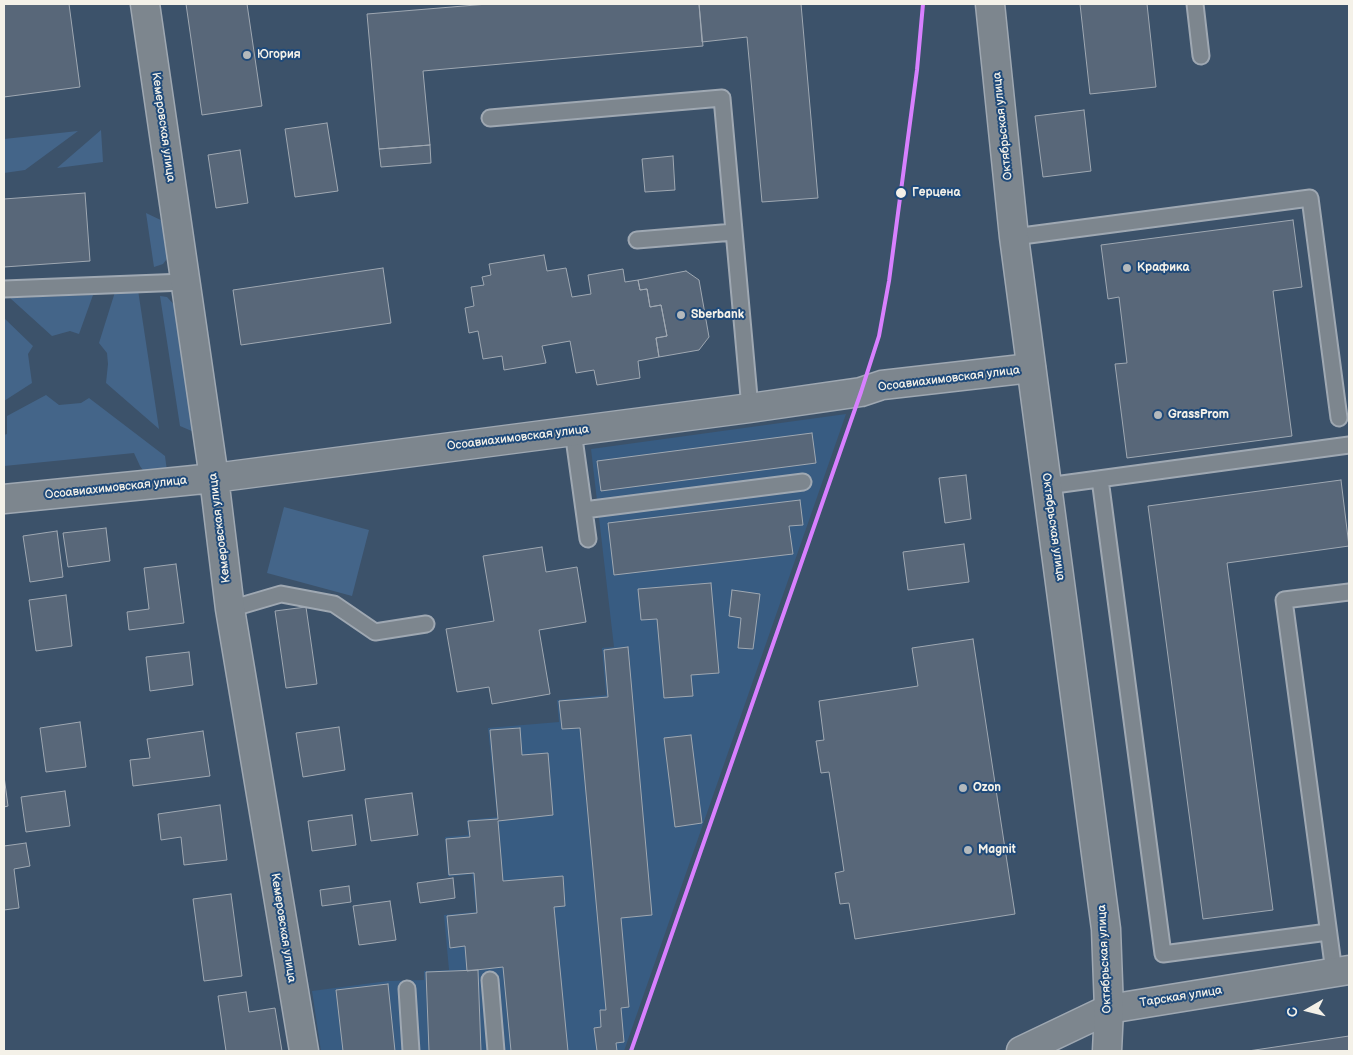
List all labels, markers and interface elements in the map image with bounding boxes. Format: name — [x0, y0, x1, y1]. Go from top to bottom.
place label: Югория — [257, 48, 301, 62]
marker: Югория — [241, 49, 253, 61]
street label: Кемеровская улица — [148, 71, 178, 183]
street label: Октябрьская улица — [990, 71, 1016, 181]
marker: Герцена — [894, 186, 908, 200]
place label: Герцена — [912, 186, 960, 200]
place label: Крафика — [1137, 261, 1189, 275]
marker: Крафика — [1121, 262, 1133, 274]
place label: Sberbank — [691, 308, 744, 322]
marker: Sberbank — [675, 309, 687, 321]
street label: Осоавиахимовская улица — [877, 363, 1021, 395]
place label: GrassProm — [1168, 408, 1229, 422]
marker: GrassProm — [1152, 409, 1164, 421]
street label: Осоавиахимовская улица — [446, 422, 590, 454]
street label: Кемеровская улица — [206, 472, 234, 584]
street label: Октябрьская улица — [1038, 472, 1068, 582]
street label: Осоавиахимовская улица — [44, 473, 188, 503]
place label: Ozon — [973, 781, 1001, 795]
marker: Ozon — [957, 782, 969, 794]
place label: Magnit — [978, 843, 1016, 857]
marker: Magnit — [962, 844, 974, 856]
street label: Кемеровская улица — [267, 872, 299, 984]
street label: Октябрьская улица — [1095, 904, 1115, 1014]
street label: Тарская улица — [1139, 983, 1223, 1011]
north arrow — [1283, 985, 1333, 1035]
text: С — [1284, 1006, 1302, 1018]

